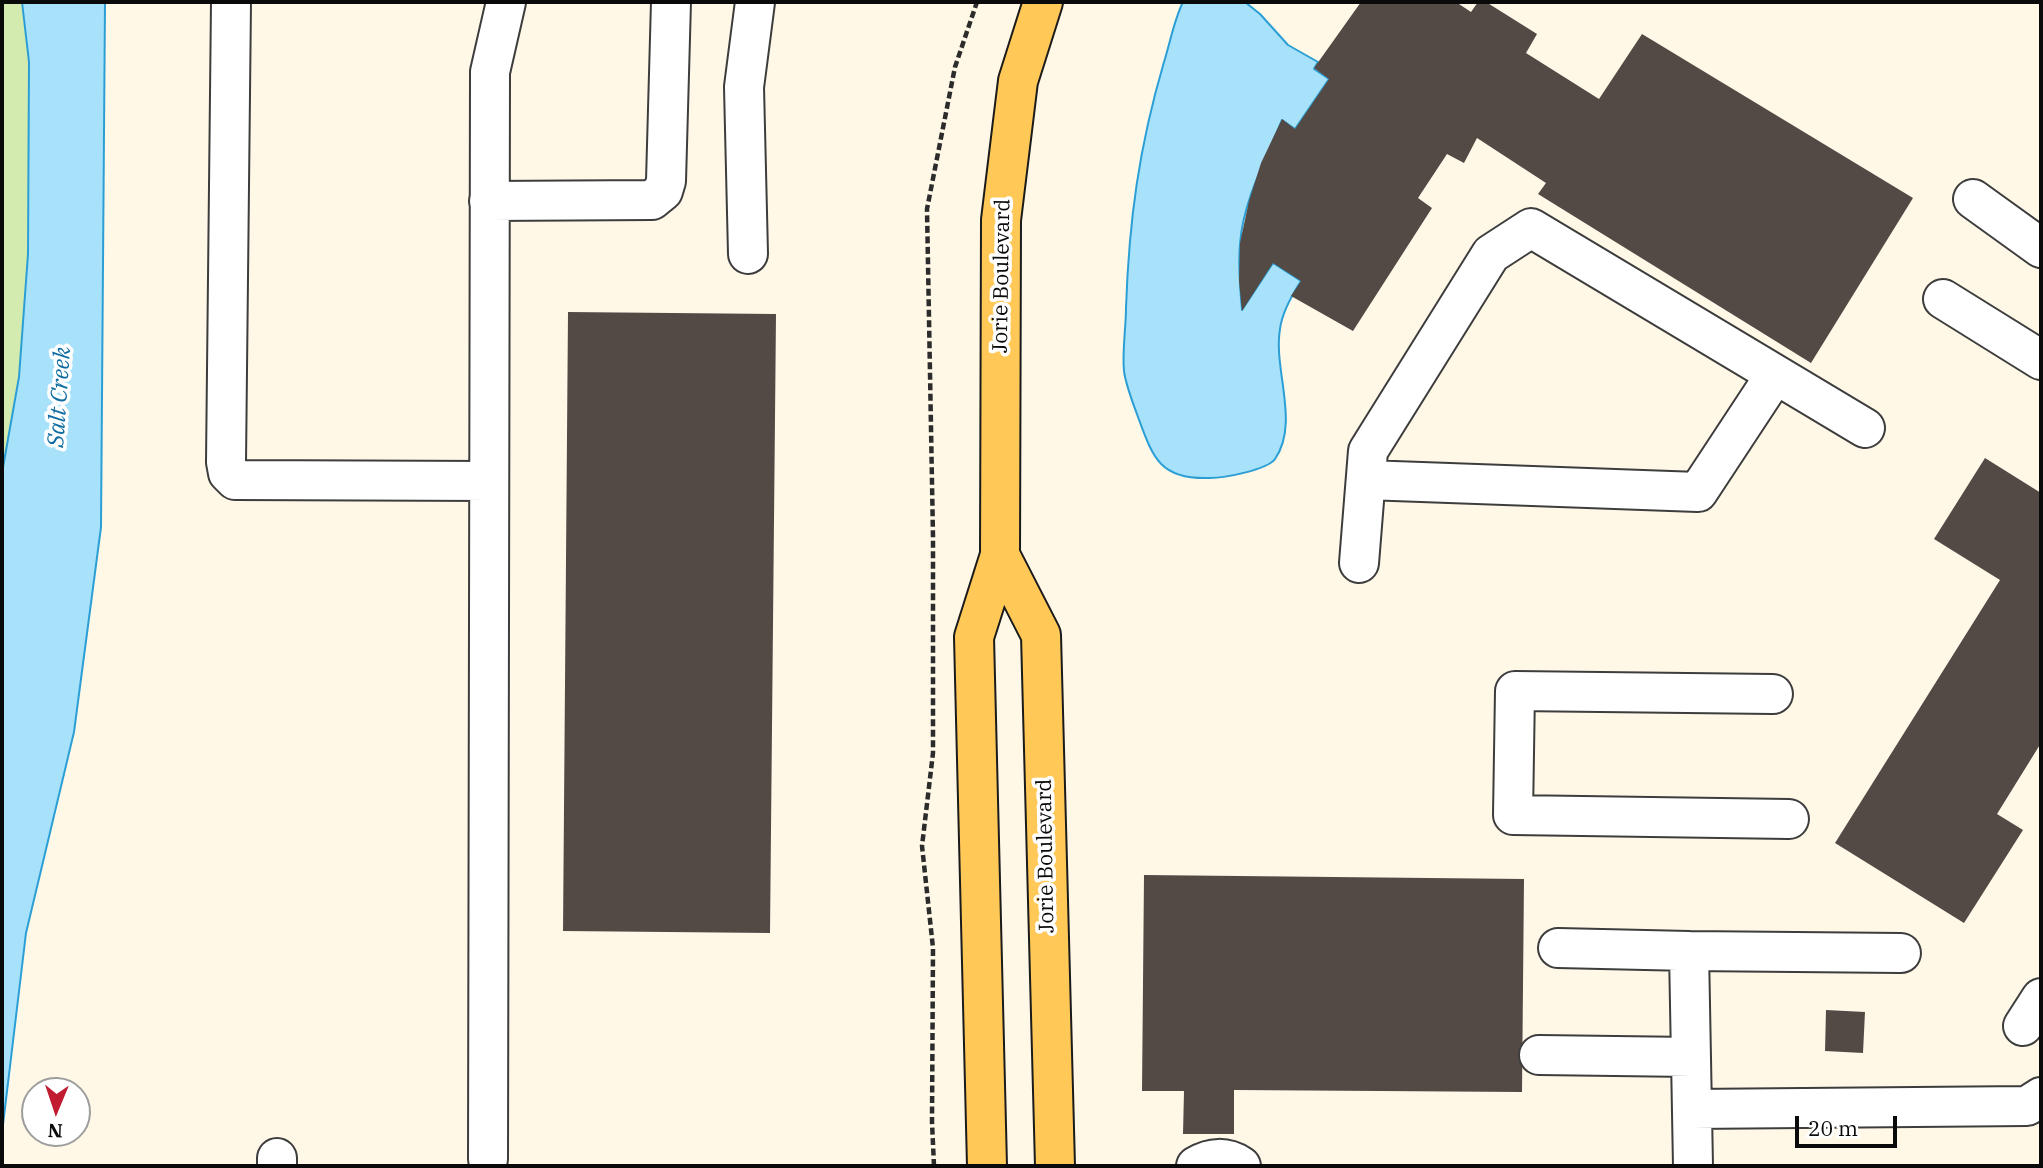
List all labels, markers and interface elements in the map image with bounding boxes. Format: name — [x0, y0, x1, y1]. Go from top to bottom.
street label: Jorie Boulevard — [988, 199, 1016, 353]
water label: Salt Creek — [43, 346, 77, 448]
street label: Jorie Boulevard — [1032, 779, 1060, 933]
north arrow — [21, 1077, 91, 1147]
scale bar — [1798, 1102, 1899, 1146]
text: 20 m — [1808, 1114, 1858, 1142]
text: N — [47, 1119, 63, 1143]

